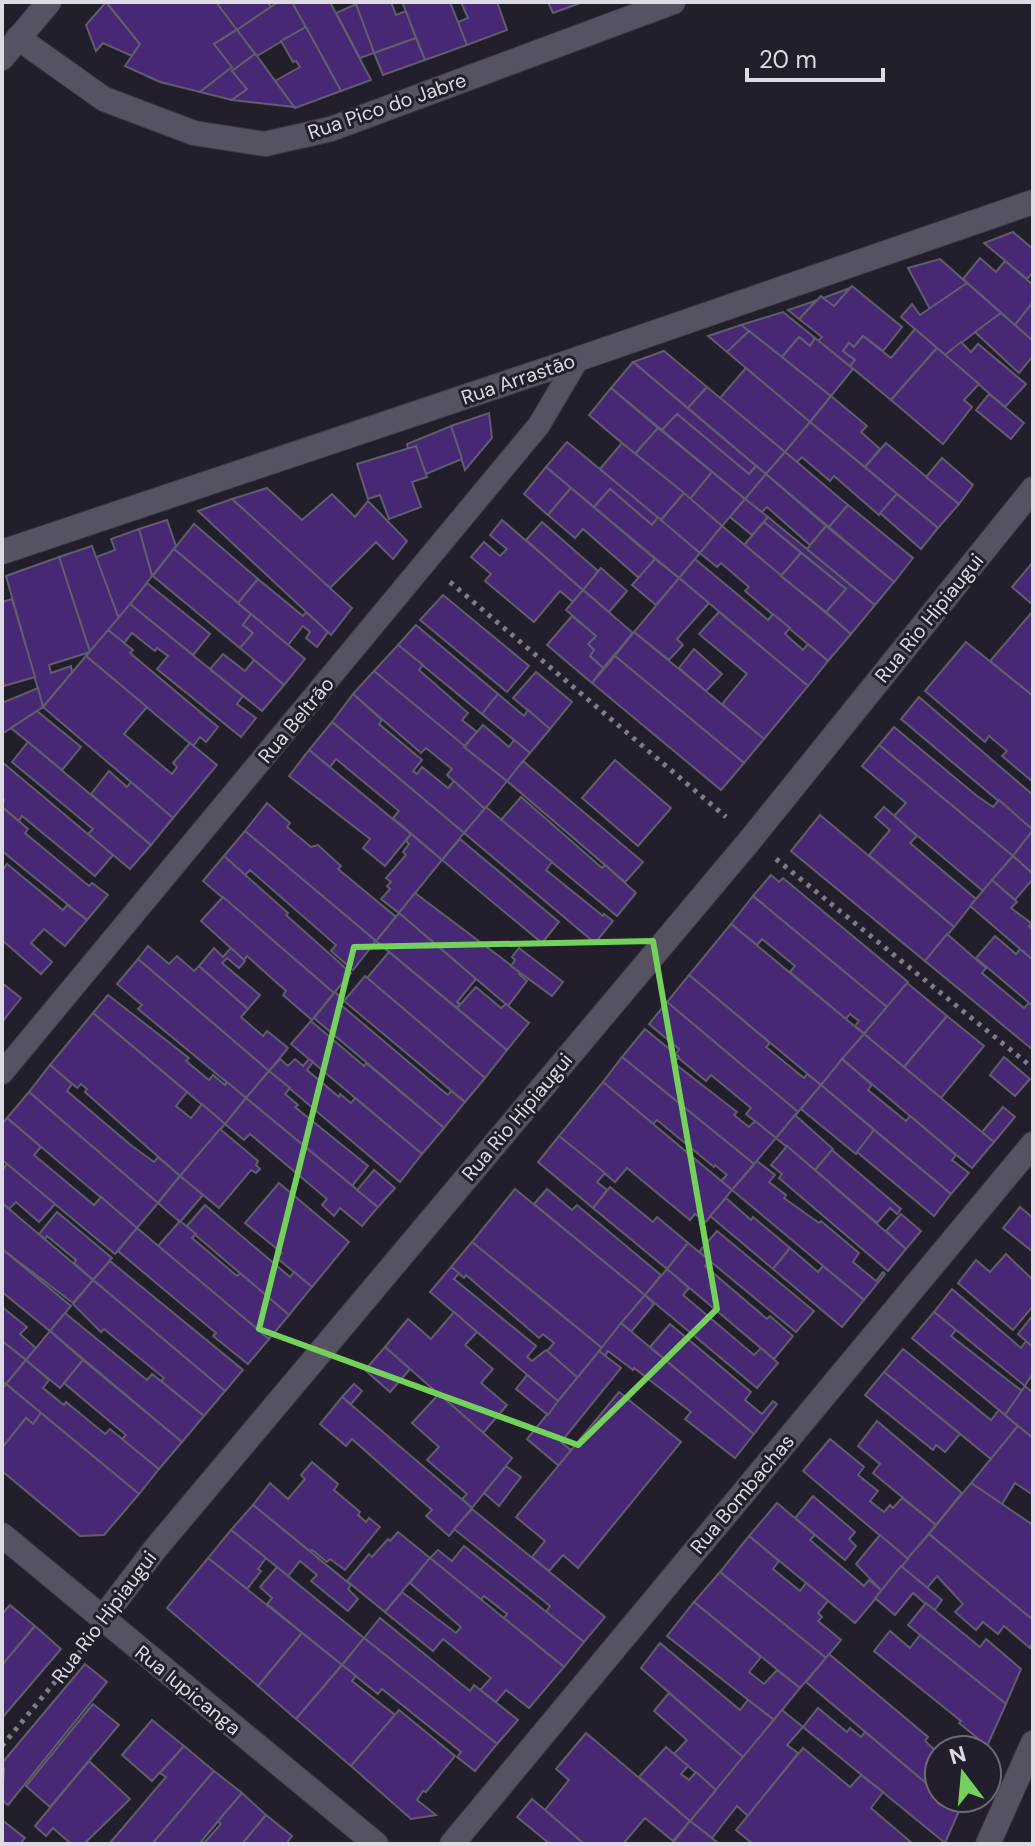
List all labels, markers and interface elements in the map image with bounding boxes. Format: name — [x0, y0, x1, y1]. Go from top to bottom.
scale bar — [747, 32, 883, 82]
text: 20 m — [759, 44, 817, 75]
street label: Rua Pico do Jabre — [304, 67, 470, 145]
street label: Rua Arrastão — [458, 347, 578, 411]
street label: Rua Rio Hipiaugui — [869, 548, 989, 688]
street label: Rua Beltrão — [252, 671, 340, 769]
street label: Rua Rio Hipiaugui — [456, 1048, 578, 1186]
street label: Rua Bombachas — [684, 1429, 800, 1559]
street label: Rua Rio Hipiaugui — [46, 1546, 162, 1688]
street label: Rua Iupicanga — [130, 1639, 246, 1741]
north arrow — [923, 1734, 1003, 1814]
text: N — [946, 1739, 969, 1771]

